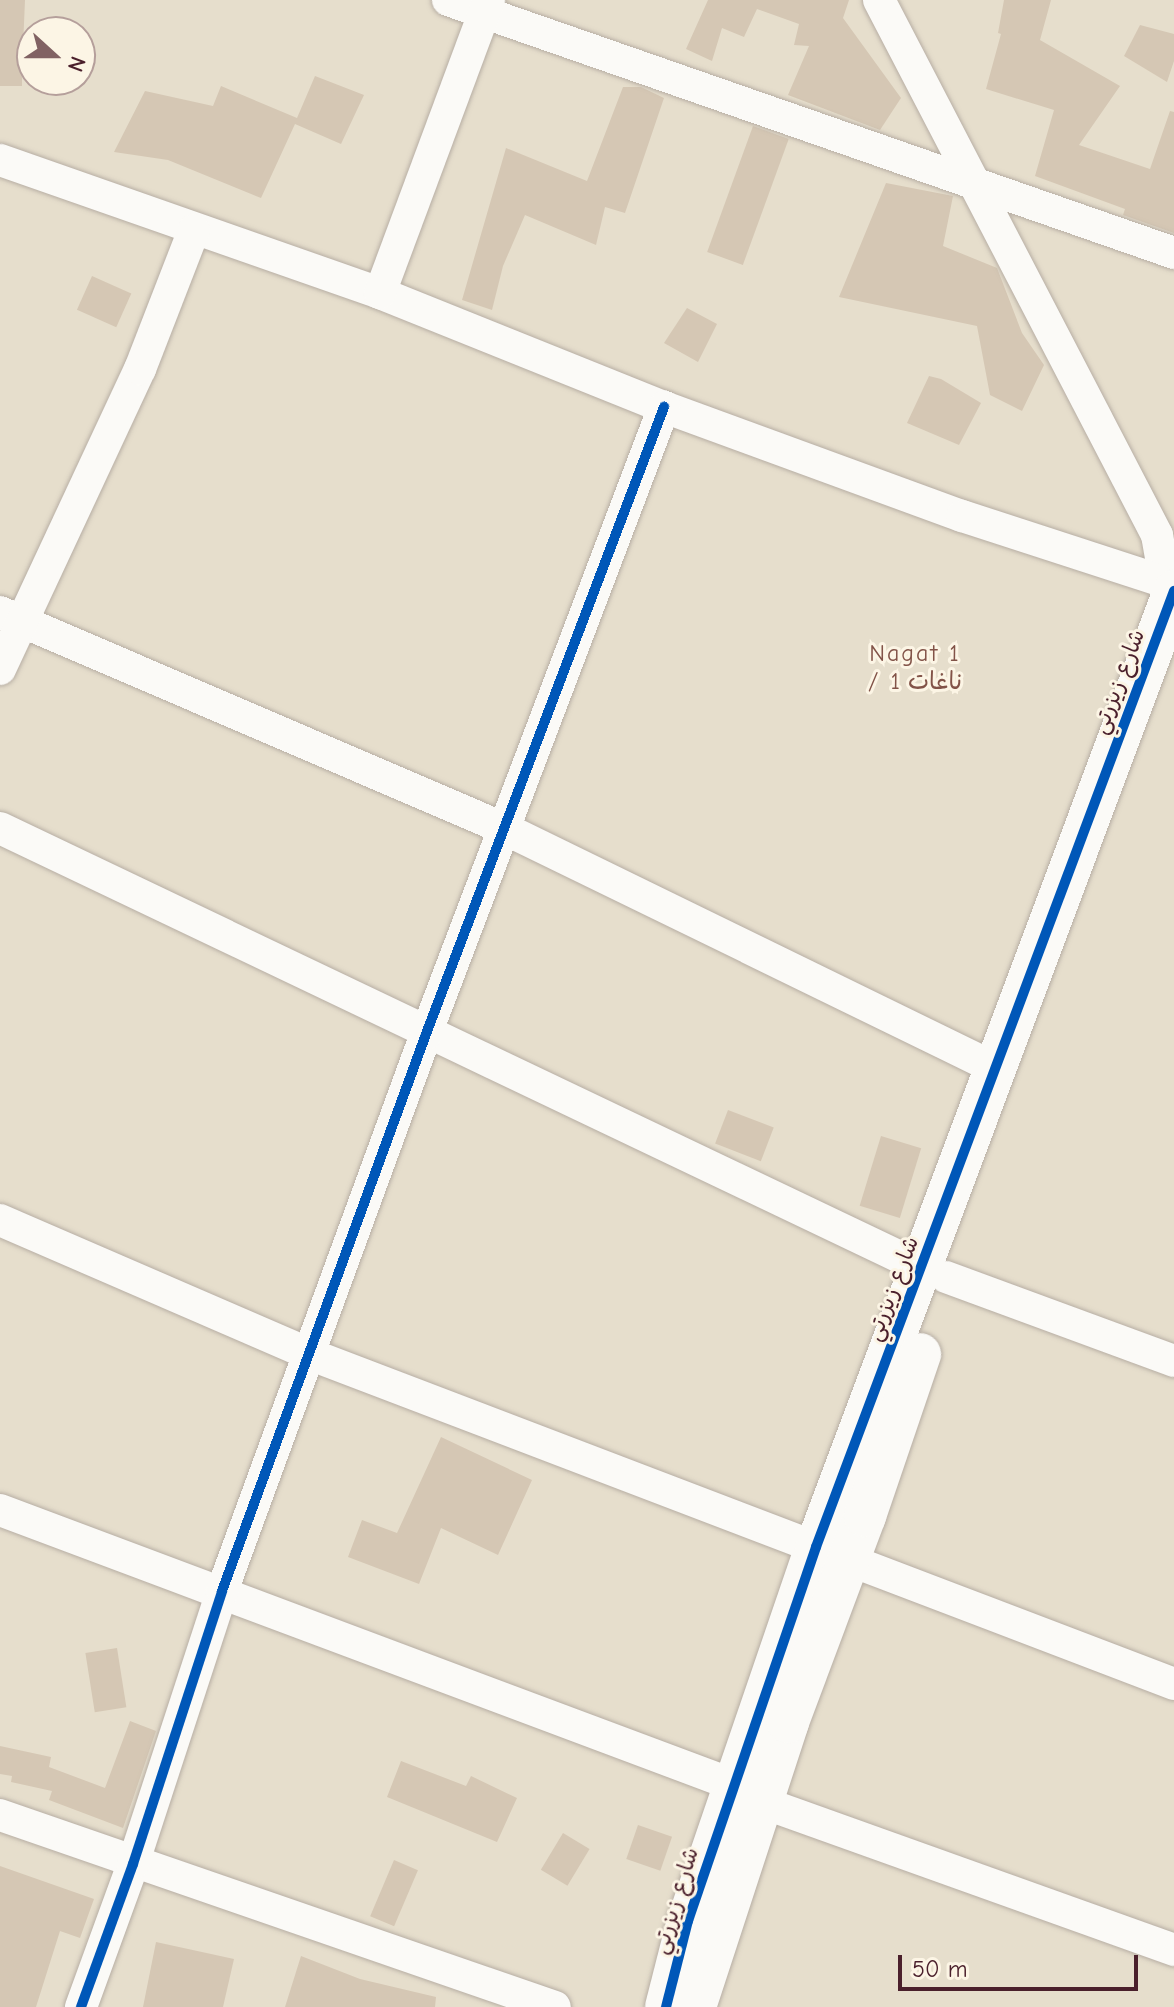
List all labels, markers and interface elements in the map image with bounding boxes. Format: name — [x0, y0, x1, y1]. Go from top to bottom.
north arrow — [16, 16, 96, 96]
text: N — [62, 53, 91, 75]
street label: شارع زيزرتي — [1087, 626, 1151, 738]
district label: Nagat 1 / ناغات 1 — [869, 640, 961, 696]
street label: شارع زيزرتي — [861, 1233, 925, 1345]
street label: شارع زيزرتي — [647, 1845, 705, 1957]
scale bar — [902, 1939, 1142, 1989]
text: 50 m — [912, 1955, 968, 1983]

